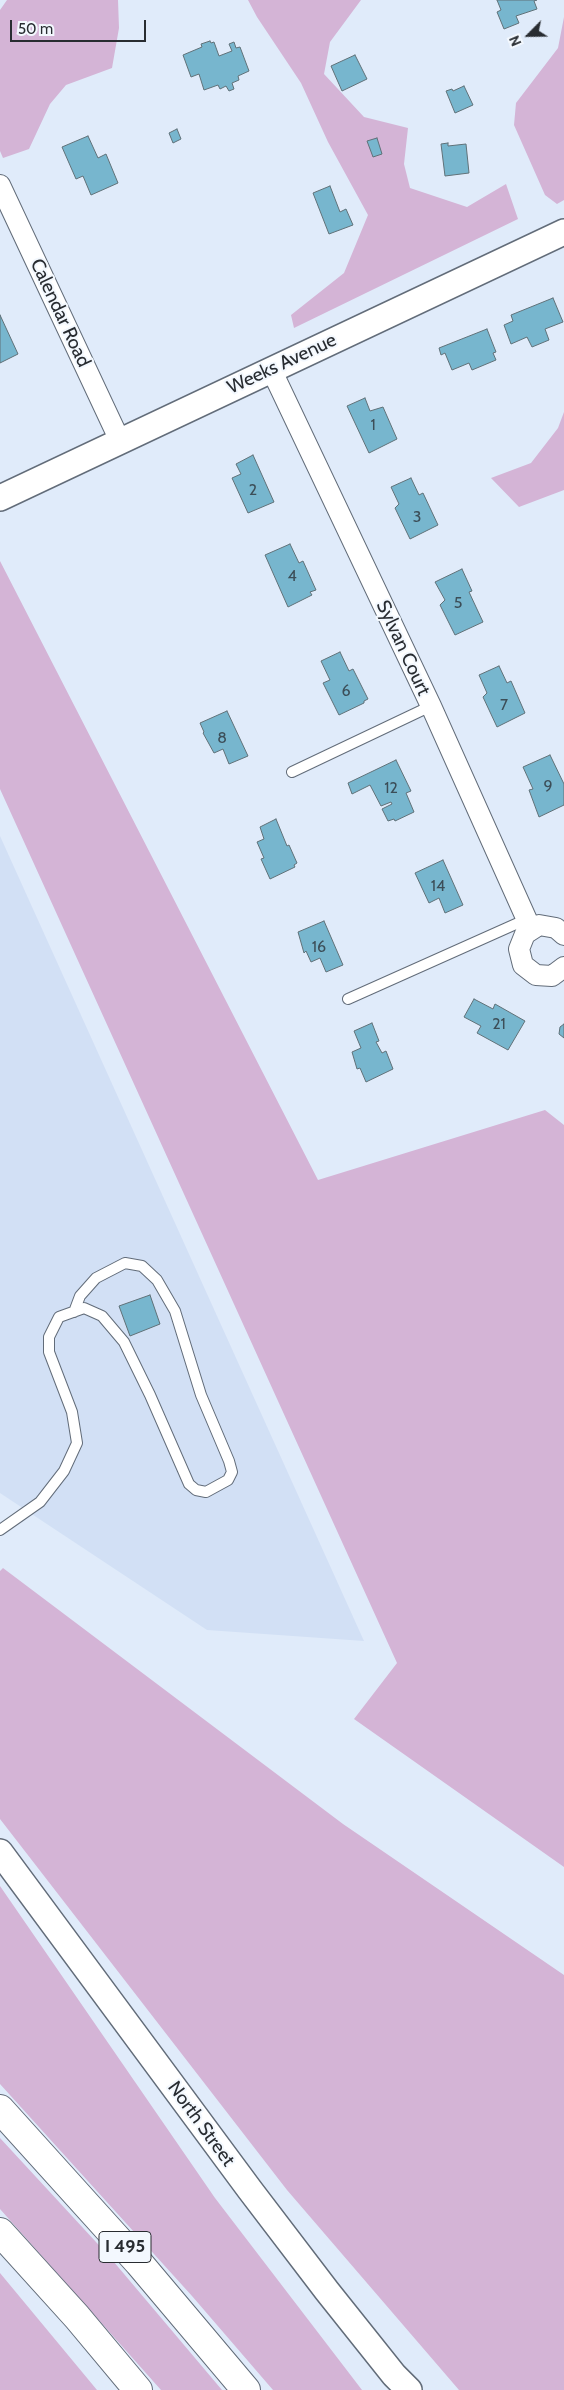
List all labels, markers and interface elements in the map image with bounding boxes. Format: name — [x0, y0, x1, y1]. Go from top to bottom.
scale bar — [12, 10, 149, 42]
north arrow — [504, 10, 554, 60]
text: 50 m — [18, 20, 53, 38]
text: N — [505, 33, 525, 49]
street label: Calendar Road — [25, 255, 95, 371]
street label: Weeks Avenue — [224, 329, 340, 399]
house number: 1 — [370, 415, 376, 435]
house number: 2 — [249, 480, 257, 500]
house number: 3 — [413, 507, 421, 527]
house number: 4 — [287, 566, 297, 586]
house number: 5 — [454, 593, 462, 613]
street label: Sylvan Court — [371, 597, 435, 699]
house number: 6 — [341, 681, 351, 701]
house number: 7 — [500, 695, 508, 715]
house number: 8 — [217, 728, 227, 748]
house number: 9 — [543, 776, 553, 796]
house number: 12 — [384, 778, 398, 798]
house number: 14 — [431, 876, 445, 896]
house number: 16 — [312, 937, 326, 957]
house number: 21 — [492, 1014, 506, 1034]
street label: North Street — [163, 2077, 239, 2171]
road number: I 495 — [99, 2232, 151, 2262]

